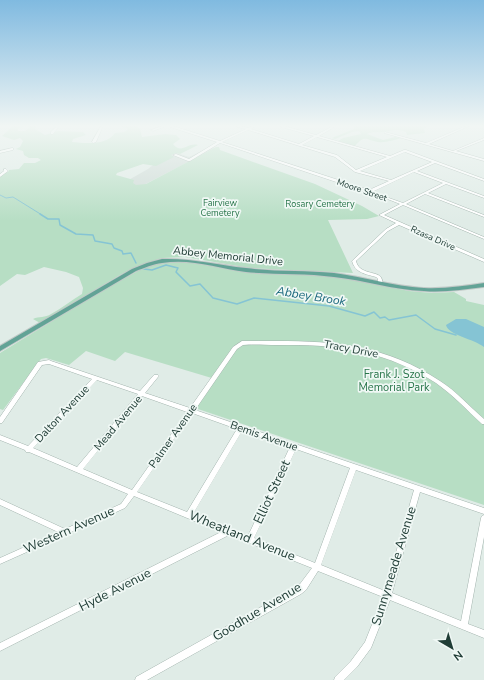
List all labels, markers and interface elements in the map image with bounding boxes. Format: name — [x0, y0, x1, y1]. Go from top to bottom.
street label: Moore Street — [335, 176, 390, 204]
park label: Fairview Cemetery — [200, 197, 240, 219]
park label: Rosary Cemetery — [285, 198, 355, 210]
street label: Rzasa Drive — [409, 223, 457, 253]
street label: Abbey Memorial Drive — [172, 243, 284, 269]
water label: Abbey Brook — [274, 282, 348, 310]
street label: Tracy Drive — [322, 336, 380, 362]
park label: Frank J. Szot Memorial Park — [358, 367, 430, 395]
street label: Dalton Avenue — [31, 382, 93, 446]
street label: Mead Avenue — [90, 392, 146, 454]
street label: Palmer Avenue — [145, 401, 201, 471]
street label: Bemis Avenue — [228, 417, 300, 455]
street label: Elliot Street — [249, 457, 295, 527]
street label: Western Avenue — [21, 502, 117, 558]
street label: Sunnymeade Avenue — [367, 504, 421, 628]
street label: Wheatland Avenue — [186, 506, 298, 566]
street label: Hyde Avenue — [76, 564, 154, 616]
street label: Goodhue Avenue — [209, 578, 305, 646]
north arrow — [432, 628, 472, 668]
text: N — [450, 647, 466, 664]

